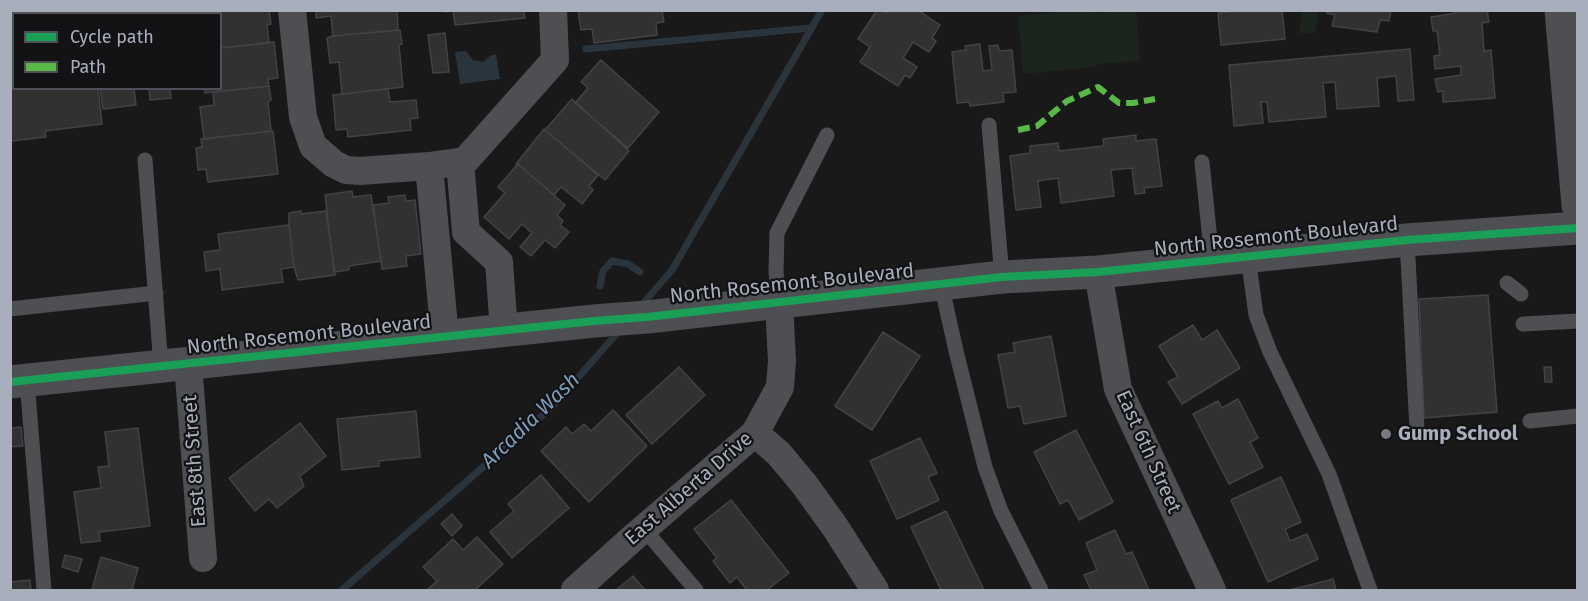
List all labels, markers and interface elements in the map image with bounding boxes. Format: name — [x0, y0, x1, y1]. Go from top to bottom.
legend — [12, 12, 222, 90]
text: Cycle path — [70, 26, 154, 48]
text: Path — [70, 56, 106, 78]
street label: North Rosemont Boulevard — [1153, 212, 1399, 262]
street label: North Rosemont Boulevard — [669, 259, 915, 309]
street label: North Rosemont Boulevard — [186, 310, 432, 360]
water label: Arcadia Wash — [477, 368, 585, 474]
street label: East 6th Street — [1110, 387, 1186, 517]
street label: East 8th Street — [178, 394, 212, 528]
place label: Gump School — [1398, 422, 1518, 446]
street label: East Alberta Drive — [620, 427, 758, 551]
marker: Gump School — [1379, 427, 1393, 441]

